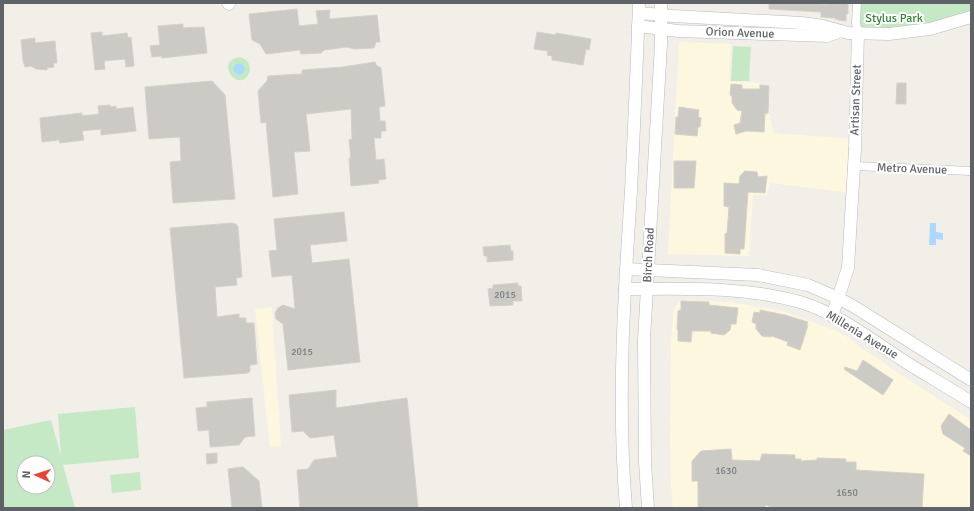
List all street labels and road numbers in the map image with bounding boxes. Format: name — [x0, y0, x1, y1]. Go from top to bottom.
street label: Orion Avenue — [705, 24, 775, 42]
street label: Artisan Street — [847, 64, 865, 136]
street label: Metro Avenue — [877, 160, 947, 178]
street label: Birch Road — [640, 227, 658, 283]
street label: Millenia Avenue — [823, 308, 901, 362]

